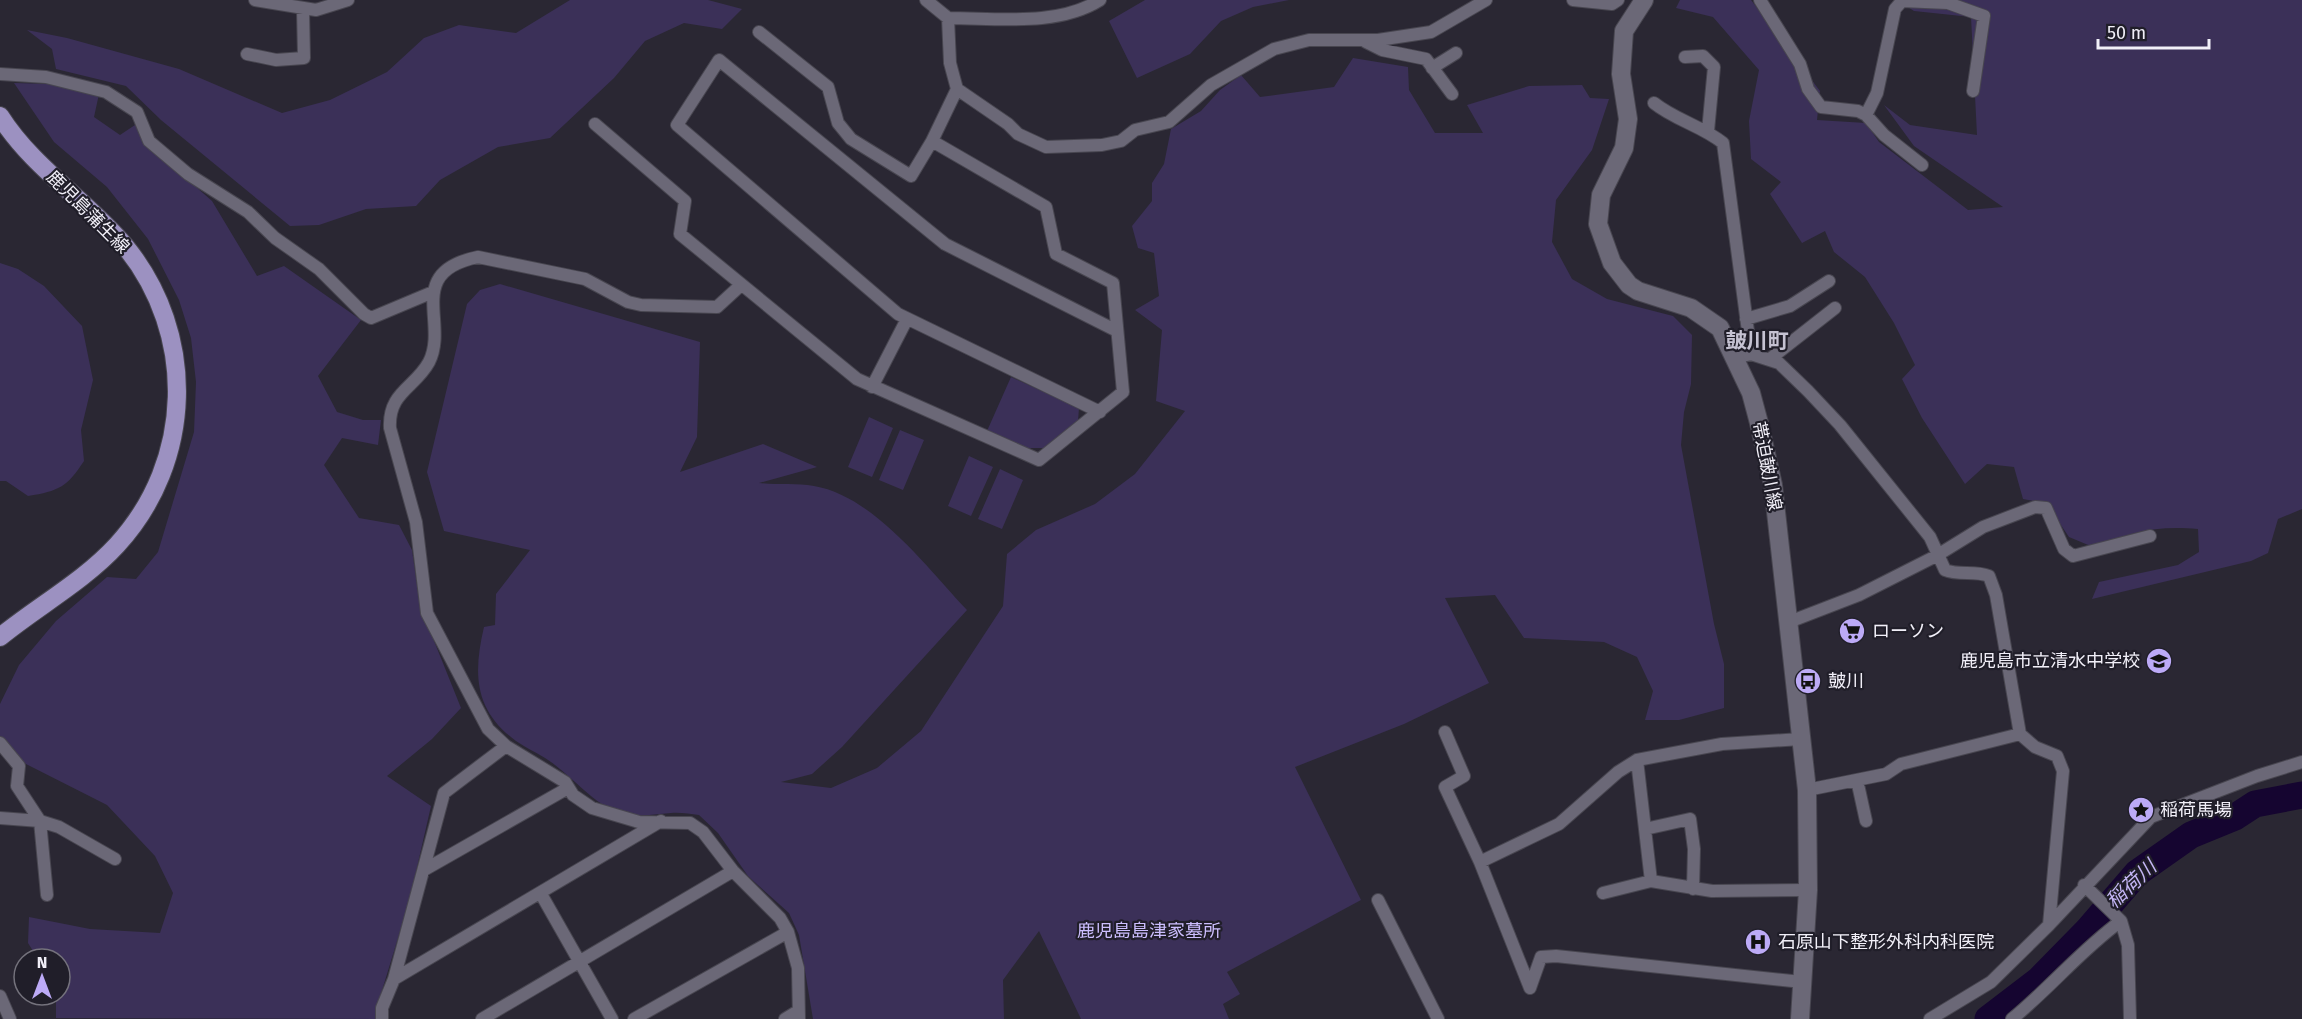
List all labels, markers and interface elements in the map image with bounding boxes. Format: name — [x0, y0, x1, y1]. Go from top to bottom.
scale bar — [2098, 12, 2209, 50]
text: 50 m — [2107, 22, 2146, 44]
street label: 鹿児島蒲生線 — [42, 166, 134, 258]
district label: 皷川町 — [1726, 328, 1789, 354]
street label: 帯迫皷川線 — [1748, 420, 1786, 512]
supermarket icon: ローソン — [1837, 616, 1867, 646]
place label: ローソン — [1872, 620, 1944, 642]
school or university icon: 鹿児島市立清水中学校 — [2144, 646, 2174, 676]
place label: 鹿児島市立清水中学校 — [1960, 650, 2140, 672]
bus stop icon: 皷川 — [1793, 666, 1823, 696]
place label: 皷川 — [1828, 670, 1864, 692]
place icon: 稲荷馬場 — [2126, 795, 2156, 825]
place label: 稲荷馬場 — [2160, 799, 2232, 821]
water label: 稲荷川 — [2101, 853, 2163, 913]
park label: 鹿児島島津家墓所 — [1077, 920, 1221, 942]
hospital icon: 石原山下整形外科内科医院 — [1743, 927, 1773, 957]
place label: 石原山下整形外科内科医院 — [1778, 931, 1994, 953]
north arrow — [12, 947, 72, 1007]
text: N — [37, 953, 47, 972]

